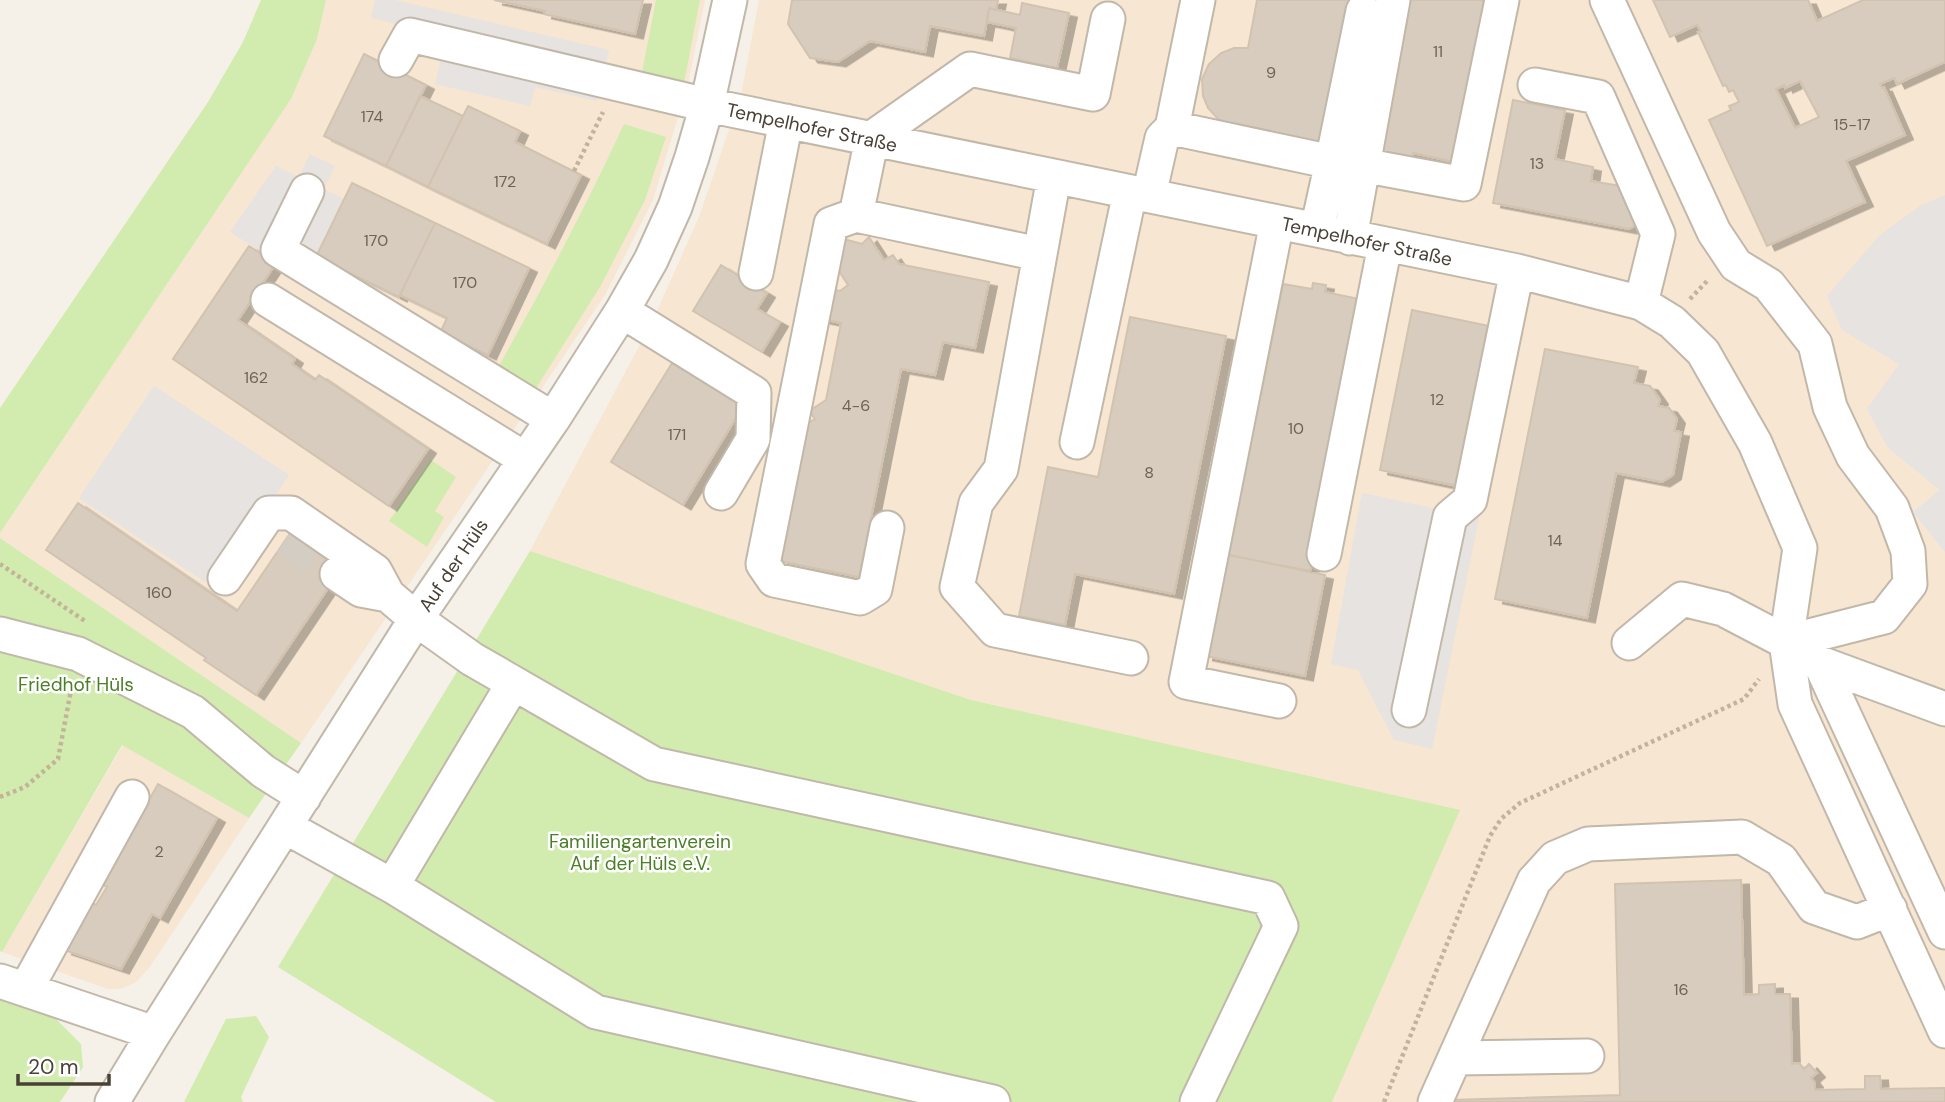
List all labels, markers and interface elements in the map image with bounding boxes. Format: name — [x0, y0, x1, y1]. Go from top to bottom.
house number: 11 — [1433, 41, 1443, 62]
house number: 9 — [1266, 62, 1276, 83]
street label: Tempelhofer Straße — [724, 97, 899, 158]
house number: 174 — [361, 106, 383, 127]
house number: 15-17 — [1834, 114, 1870, 135]
house number: 13 — [1530, 153, 1544, 174]
house number: 172 — [494, 171, 516, 192]
street label: Tempelhofer Straße — [1279, 211, 1454, 272]
house number: 170 — [364, 230, 388, 251]
house number: 170 — [453, 272, 477, 293]
house number: 162 — [244, 367, 268, 388]
house number: 12 — [1430, 389, 1444, 410]
house number: 4-6 — [842, 395, 870, 416]
house number: 10 — [1288, 418, 1304, 439]
house number: 171 — [668, 424, 686, 445]
house number: 8 — [1144, 462, 1154, 483]
street label: Auf der Hüls — [413, 514, 494, 617]
house number: 14 — [1548, 530, 1563, 551]
house number: 160 — [146, 582, 172, 603]
park label: Friedhof Hüls — [18, 672, 134, 697]
park label: Familiengartenverein Auf der Hüls e.V. — [549, 829, 731, 876]
house number: 2 — [154, 841, 164, 862]
house number: 16 — [1673, 979, 1689, 1000]
scale bar — [18, 1042, 108, 1086]
text: 20 m — [28, 1053, 79, 1081]

